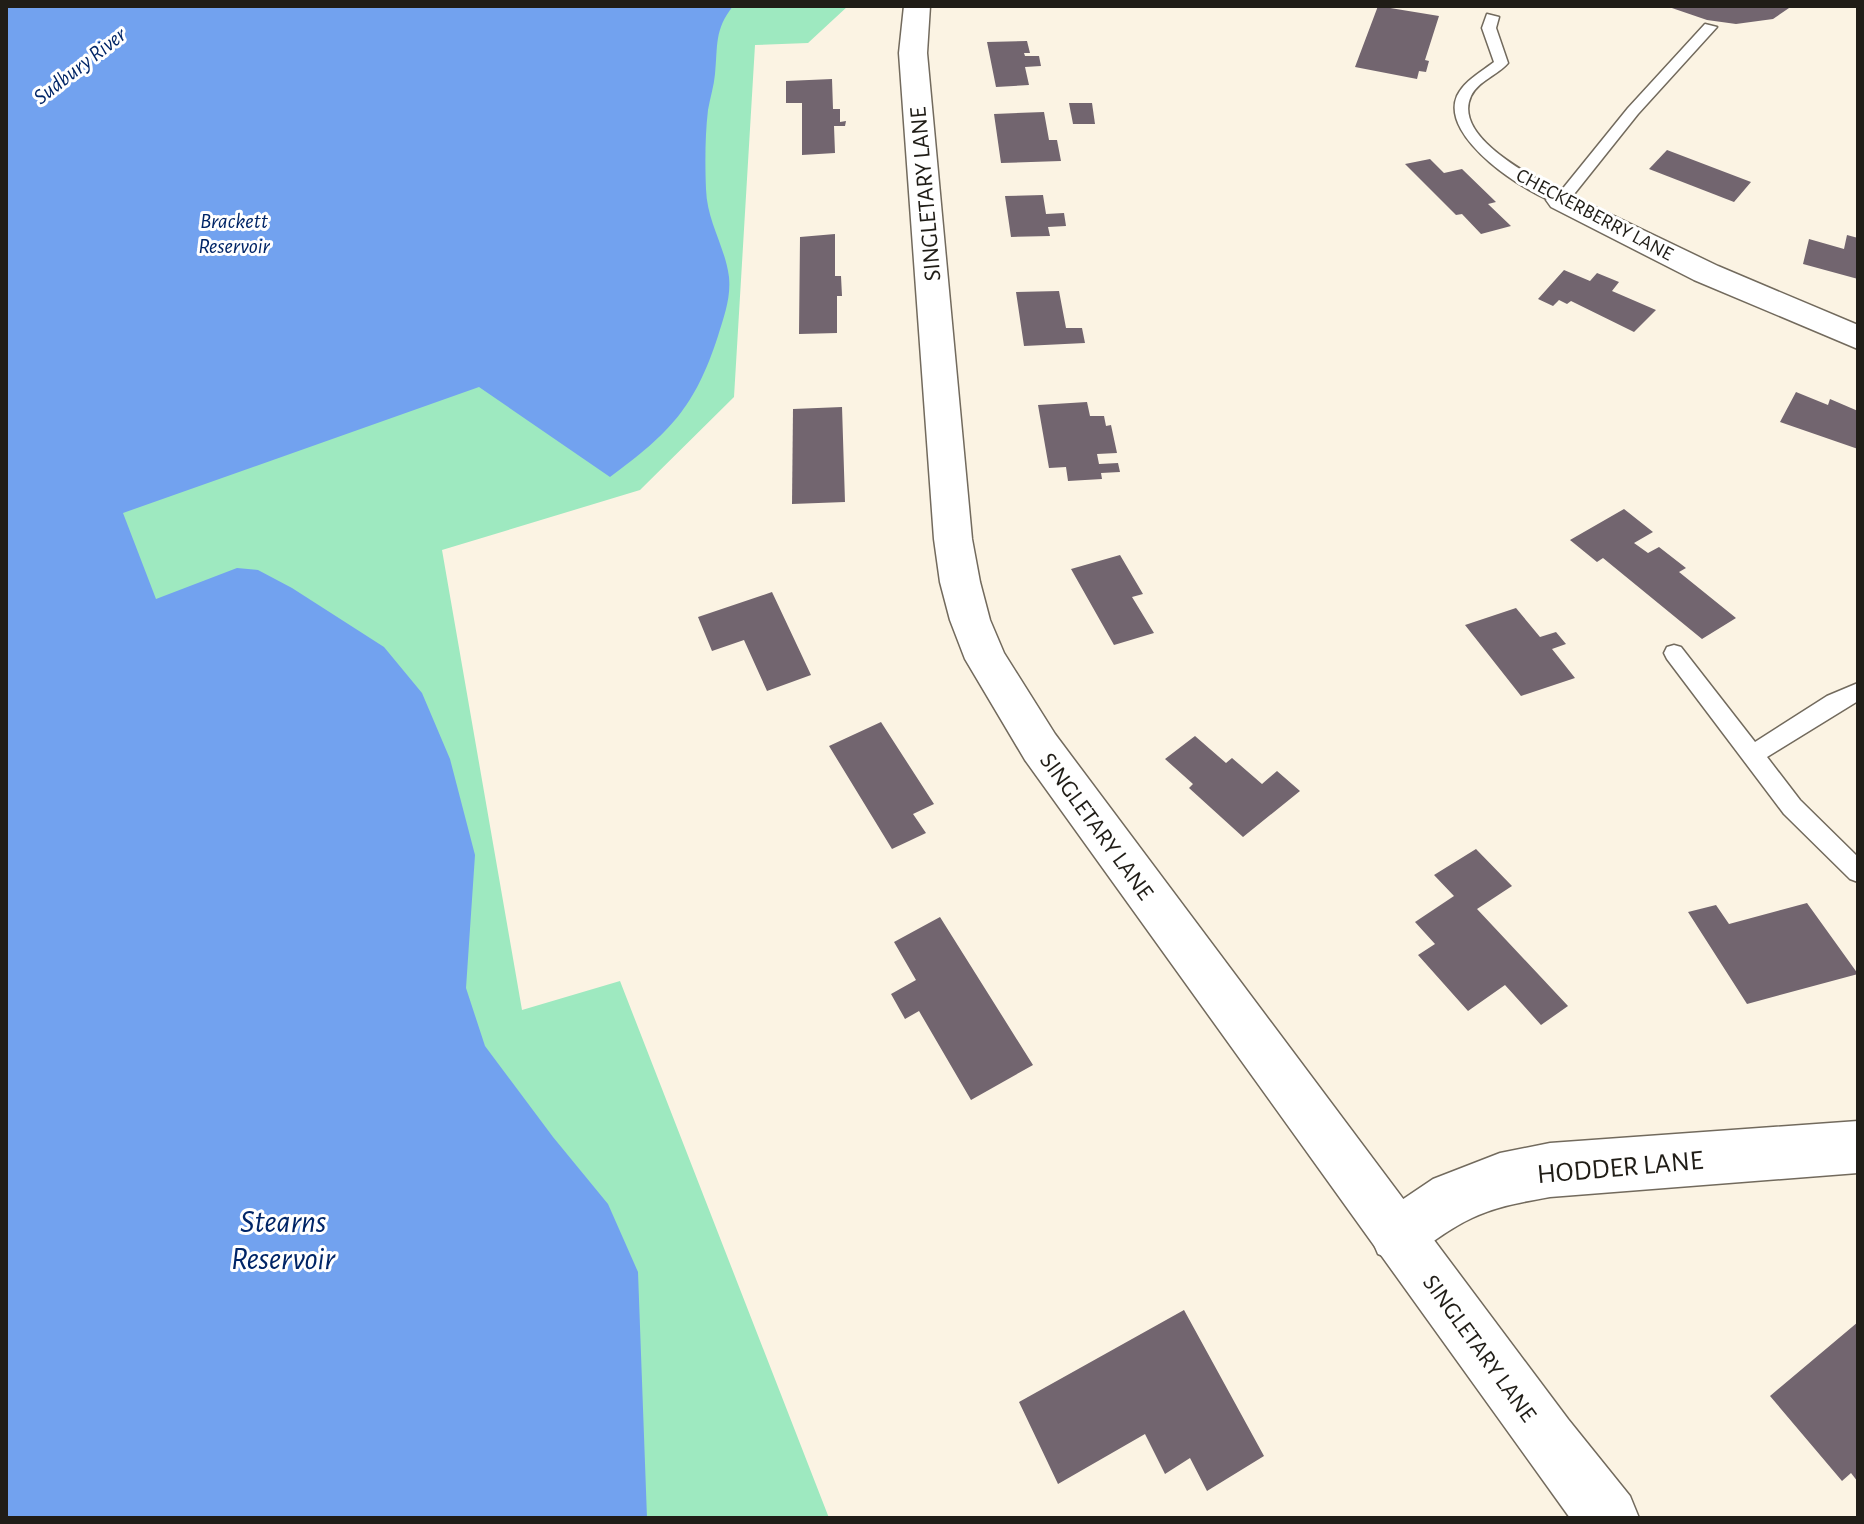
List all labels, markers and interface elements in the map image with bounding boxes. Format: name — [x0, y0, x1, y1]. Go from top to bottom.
water label: Sudbury River — [29, 23, 131, 108]
street label: SINGLETARY LANE — [906, 105, 946, 282]
street label: CHECKERBERRY LANE — [1513, 165, 1677, 265]
water label: Brackett Reservoir — [198, 210, 271, 257]
street label: SINGLETARY LANE — [1035, 749, 1158, 905]
street label: HODDER LANE — [1536, 1147, 1704, 1189]
water label: Stearns Reservoir — [231, 1206, 337, 1275]
street label: SINGLETARY LANE — [1418, 1271, 1541, 1427]

